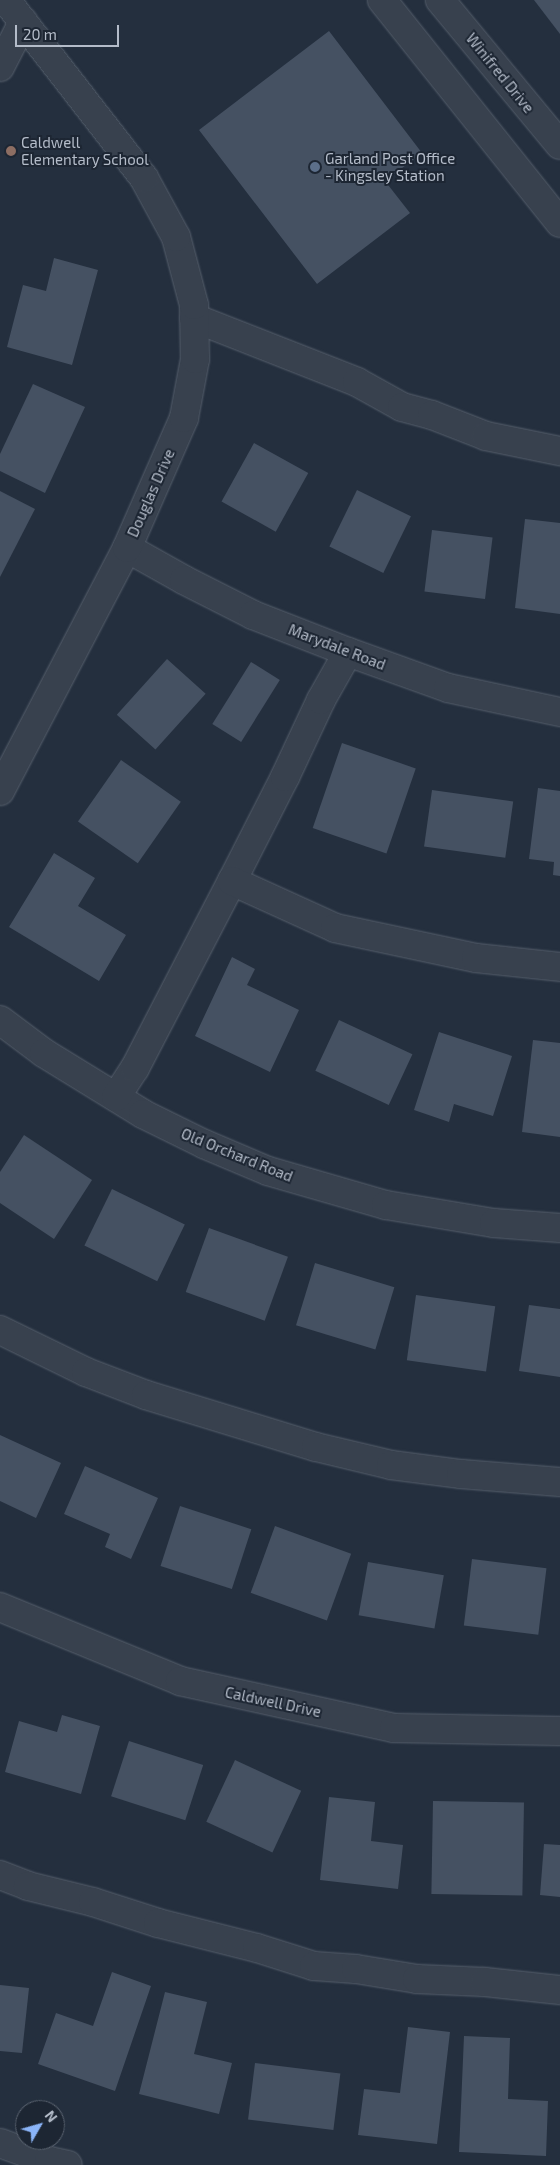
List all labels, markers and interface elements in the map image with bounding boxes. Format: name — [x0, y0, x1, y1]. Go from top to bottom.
scale bar — [18, 15, 121, 47]
text: 20 m — [23, 25, 57, 43]
street label: Winifred Drive — [462, 29, 538, 117]
place label: Caldwell Elementary School — [21, 133, 149, 168]
marker: Caldwell Elementary School — [5, 145, 17, 157]
place label: Garland Post Office - Kingsley Station — [325, 149, 455, 184]
marker: Garland Post Office - Kingsley Station — [309, 161, 321, 173]
street label: Douglas Drive — [124, 446, 178, 540]
street label: Marydale Road — [286, 620, 388, 674]
street label: Old Orchard Road — [179, 1124, 295, 1186]
street label: Caldwell Drive — [223, 1683, 323, 1721]
north arrow — [15, 2100, 65, 2150]
text: N — [42, 2107, 61, 2125]

